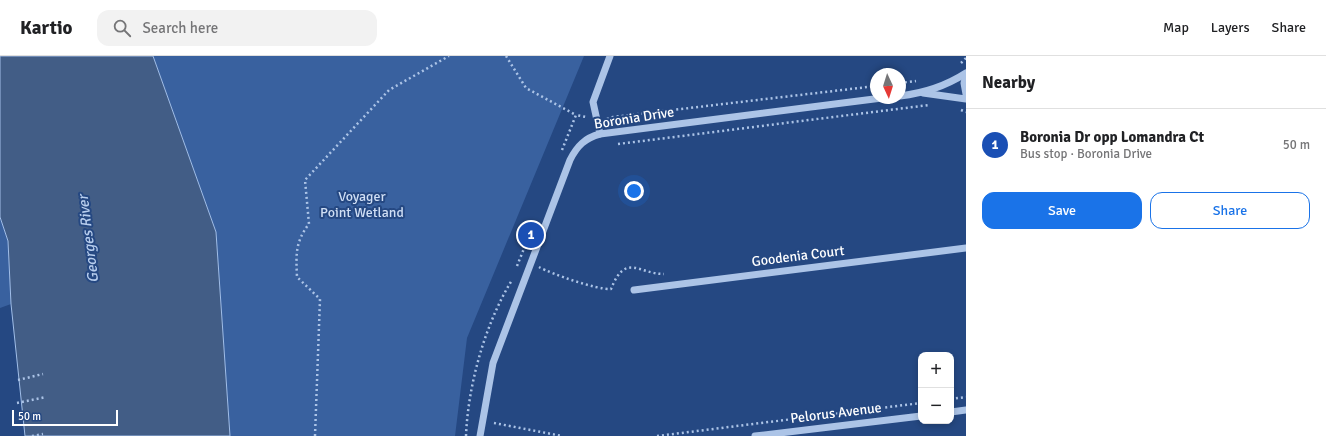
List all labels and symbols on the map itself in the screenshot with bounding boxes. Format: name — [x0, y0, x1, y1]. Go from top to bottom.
north arrow — [870, 68, 906, 104]
street label: Boronia Drive — [593, 103, 675, 133]
your location — [624, 181, 644, 201]
park label: Voyager Point Wetland — [320, 188, 404, 221]
water label: Georges River — [73, 192, 102, 284]
pin: 1 — [518, 220, 544, 250]
street label: Goodenia Court — [751, 242, 845, 270]
street label: Pelorus Avenue — [789, 399, 883, 427]
scale bar — [12, 408, 118, 427]

